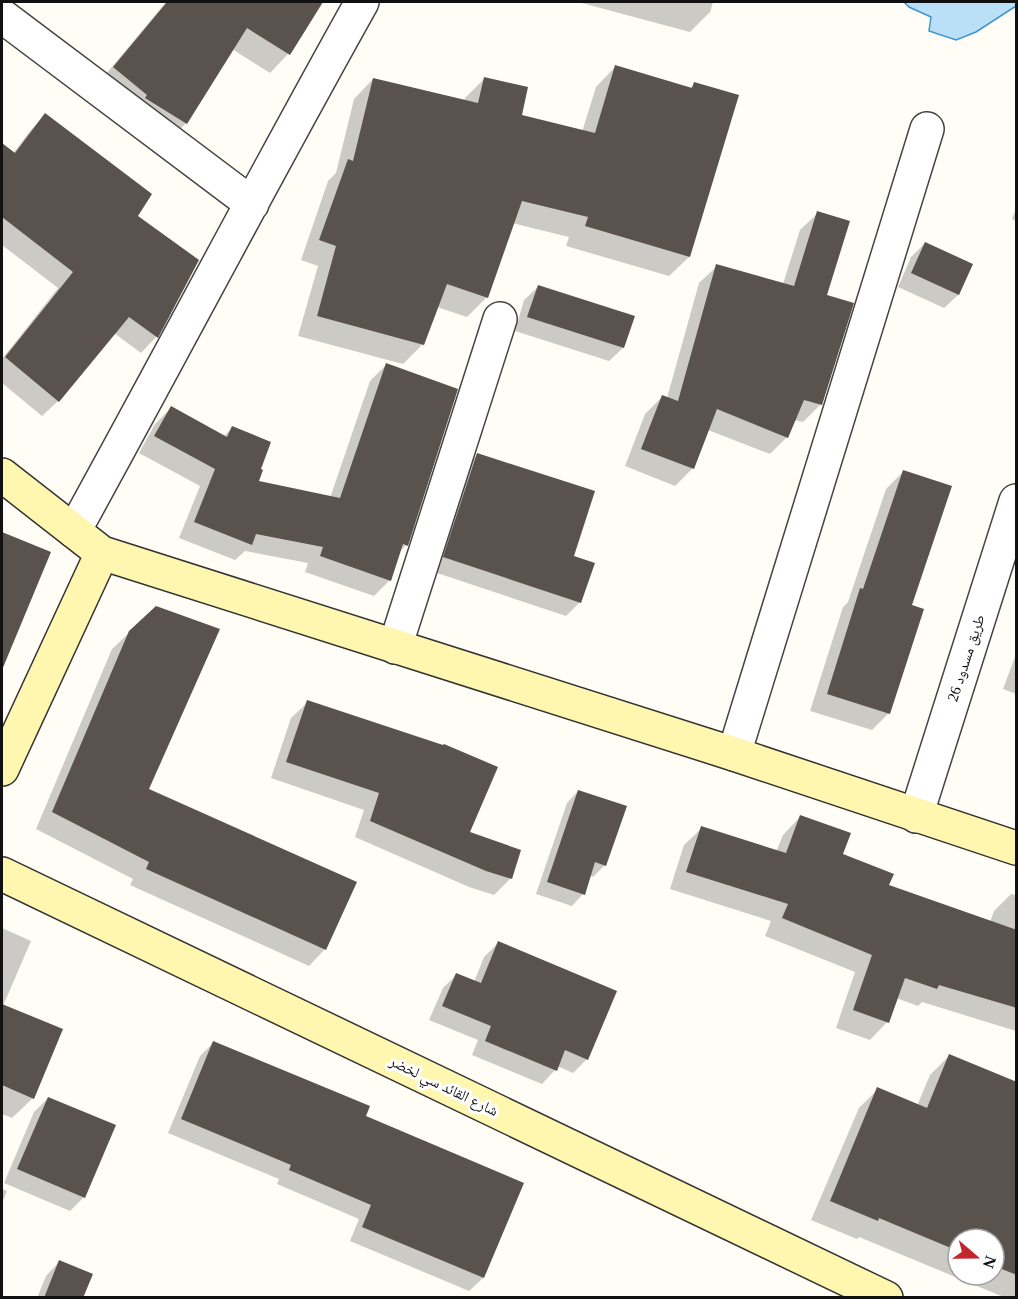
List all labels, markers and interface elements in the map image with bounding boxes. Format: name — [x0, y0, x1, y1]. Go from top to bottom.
street label: طريق مسدود 26 — [944, 612, 990, 704]
street label: شارع القائد سي لخضر — [385, 1052, 501, 1123]
north arrow — [946, 1227, 1006, 1287]
text: N — [980, 1254, 1000, 1271]

